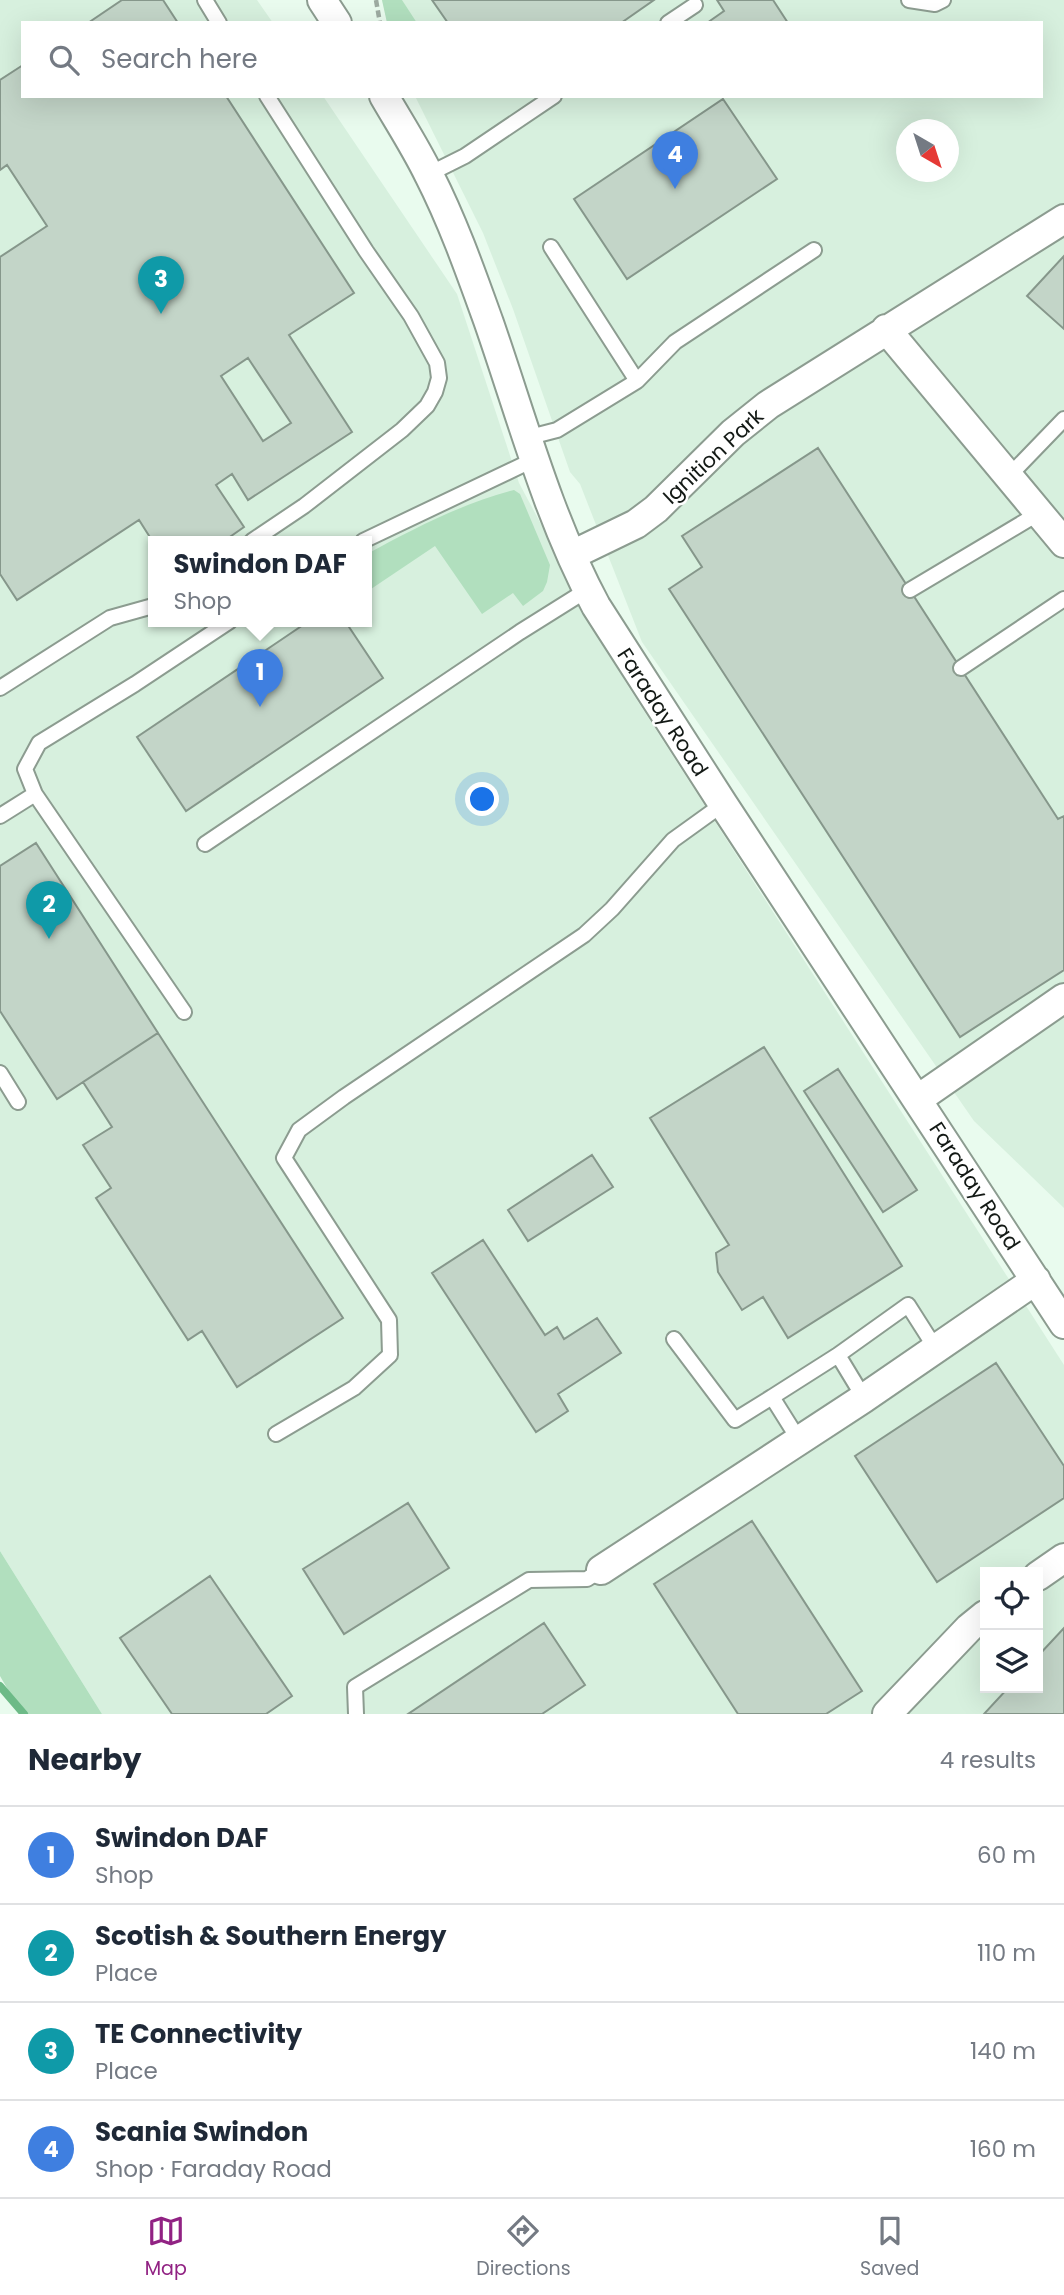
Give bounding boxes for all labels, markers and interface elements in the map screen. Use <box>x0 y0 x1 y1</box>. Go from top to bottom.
search box <box>21 21 1043 98</box>
icon: search <box>45 41 83 79</box>
text: Search here <box>101 41 258 77</box>
north arrow <box>896 119 959 182</box>
pin: 4 <box>652 131 698 189</box>
pin: 3 <box>138 256 184 314</box>
street label: Ignition Park <box>656 402 770 510</box>
popup <box>148 536 372 627</box>
text: Swindon DAF <box>173 546 347 582</box>
text: Shop <box>173 585 232 617</box>
street label: Faraday Road <box>611 642 715 782</box>
pin: 1 <box>237 649 283 707</box>
your location <box>465 782 499 816</box>
pin: 2 <box>26 881 72 939</box>
street label: Faraday Road <box>923 1116 1027 1256</box>
map controls <box>980 1567 1043 1693</box>
button: locate <box>980 1567 1043 1630</box>
button: layers <box>980 1630 1043 1693</box>
text: Nearby <box>28 1738 142 1781</box>
text: 4 results <box>940 1744 1036 1776</box>
text: Swindon DAF <box>95 1820 268 1856</box>
text: 1 <box>47 1839 55 1871</box>
text: 60 m <box>977 1839 1036 1871</box>
text: Shop <box>95 1859 154 1891</box>
text: Scotish & Southern Energy <box>95 1918 446 1954</box>
text: 2 <box>44 1937 58 1969</box>
text: 110 m <box>977 1937 1036 1969</box>
text: Place <box>95 1957 158 1989</box>
text: TE Connectivity <box>95 2016 302 2052</box>
text: 3 <box>44 2035 58 2067</box>
text: 140 m <box>970 2035 1036 2067</box>
text: Place <box>95 2055 158 2087</box>
text: Scania Swindon <box>95 2114 308 2150</box>
text: 4 <box>43 2133 59 2165</box>
text: 160 m <box>970 2133 1036 2165</box>
text: Shop · Faraday Road <box>95 2153 332 2185</box>
tab: Map <box>145 2212 187 2283</box>
tab: Directions <box>476 2212 571 2283</box>
tab: Saved <box>860 2212 919 2283</box>

